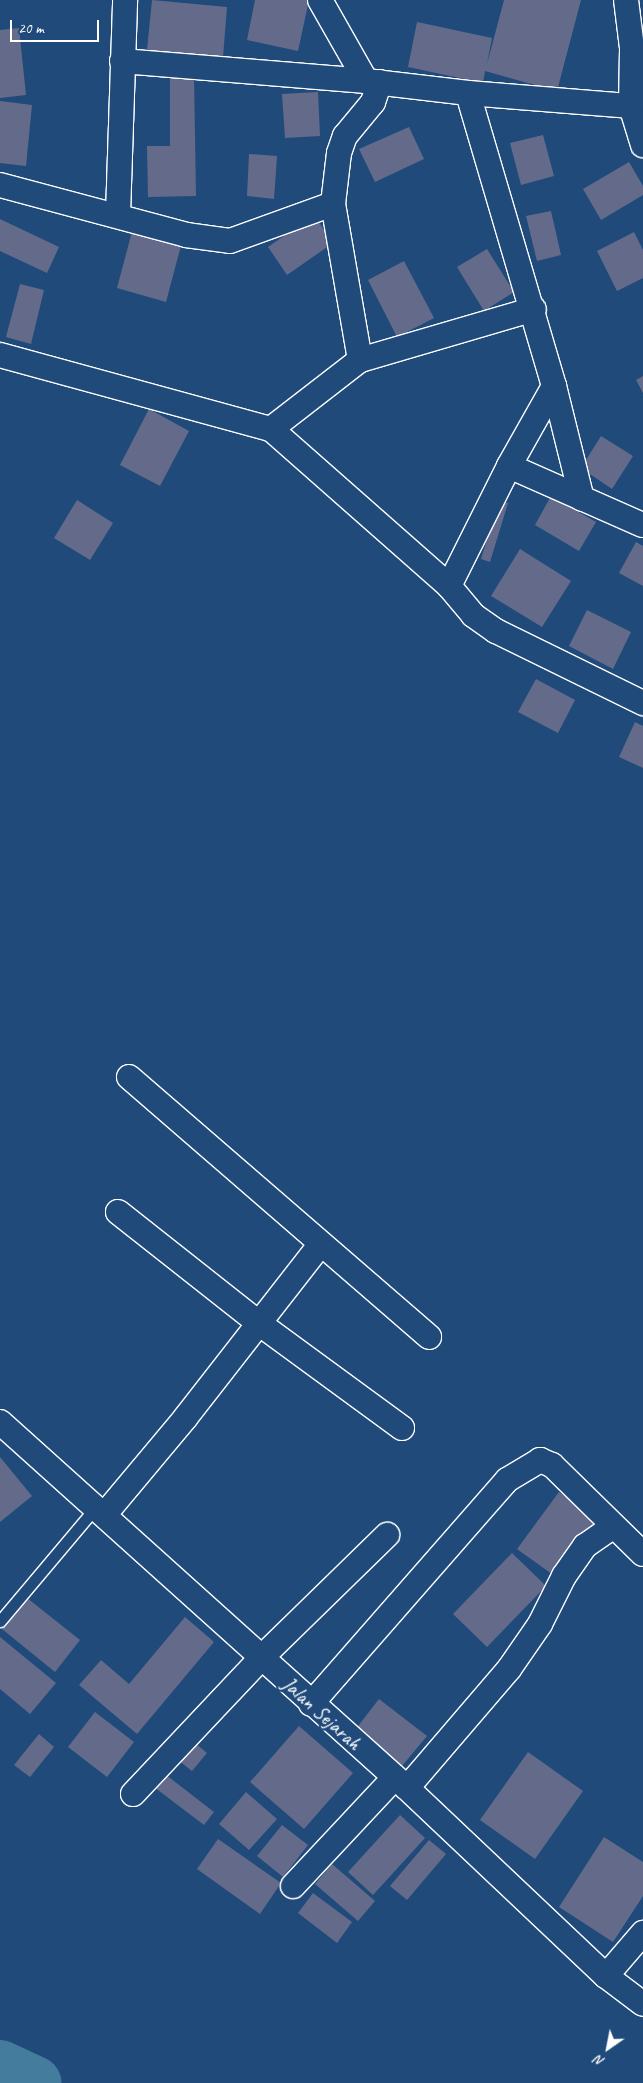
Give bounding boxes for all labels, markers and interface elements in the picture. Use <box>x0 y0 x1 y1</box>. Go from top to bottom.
scale bar <box>12 10 101 42</box>
text: 20 m <box>18 19 44 38</box>
street label: Jalan Sejarah <box>278 1671 366 1755</box>
north arrow <box>583 2023 633 2073</box>
text: N <box>591 2052 608 2070</box>

